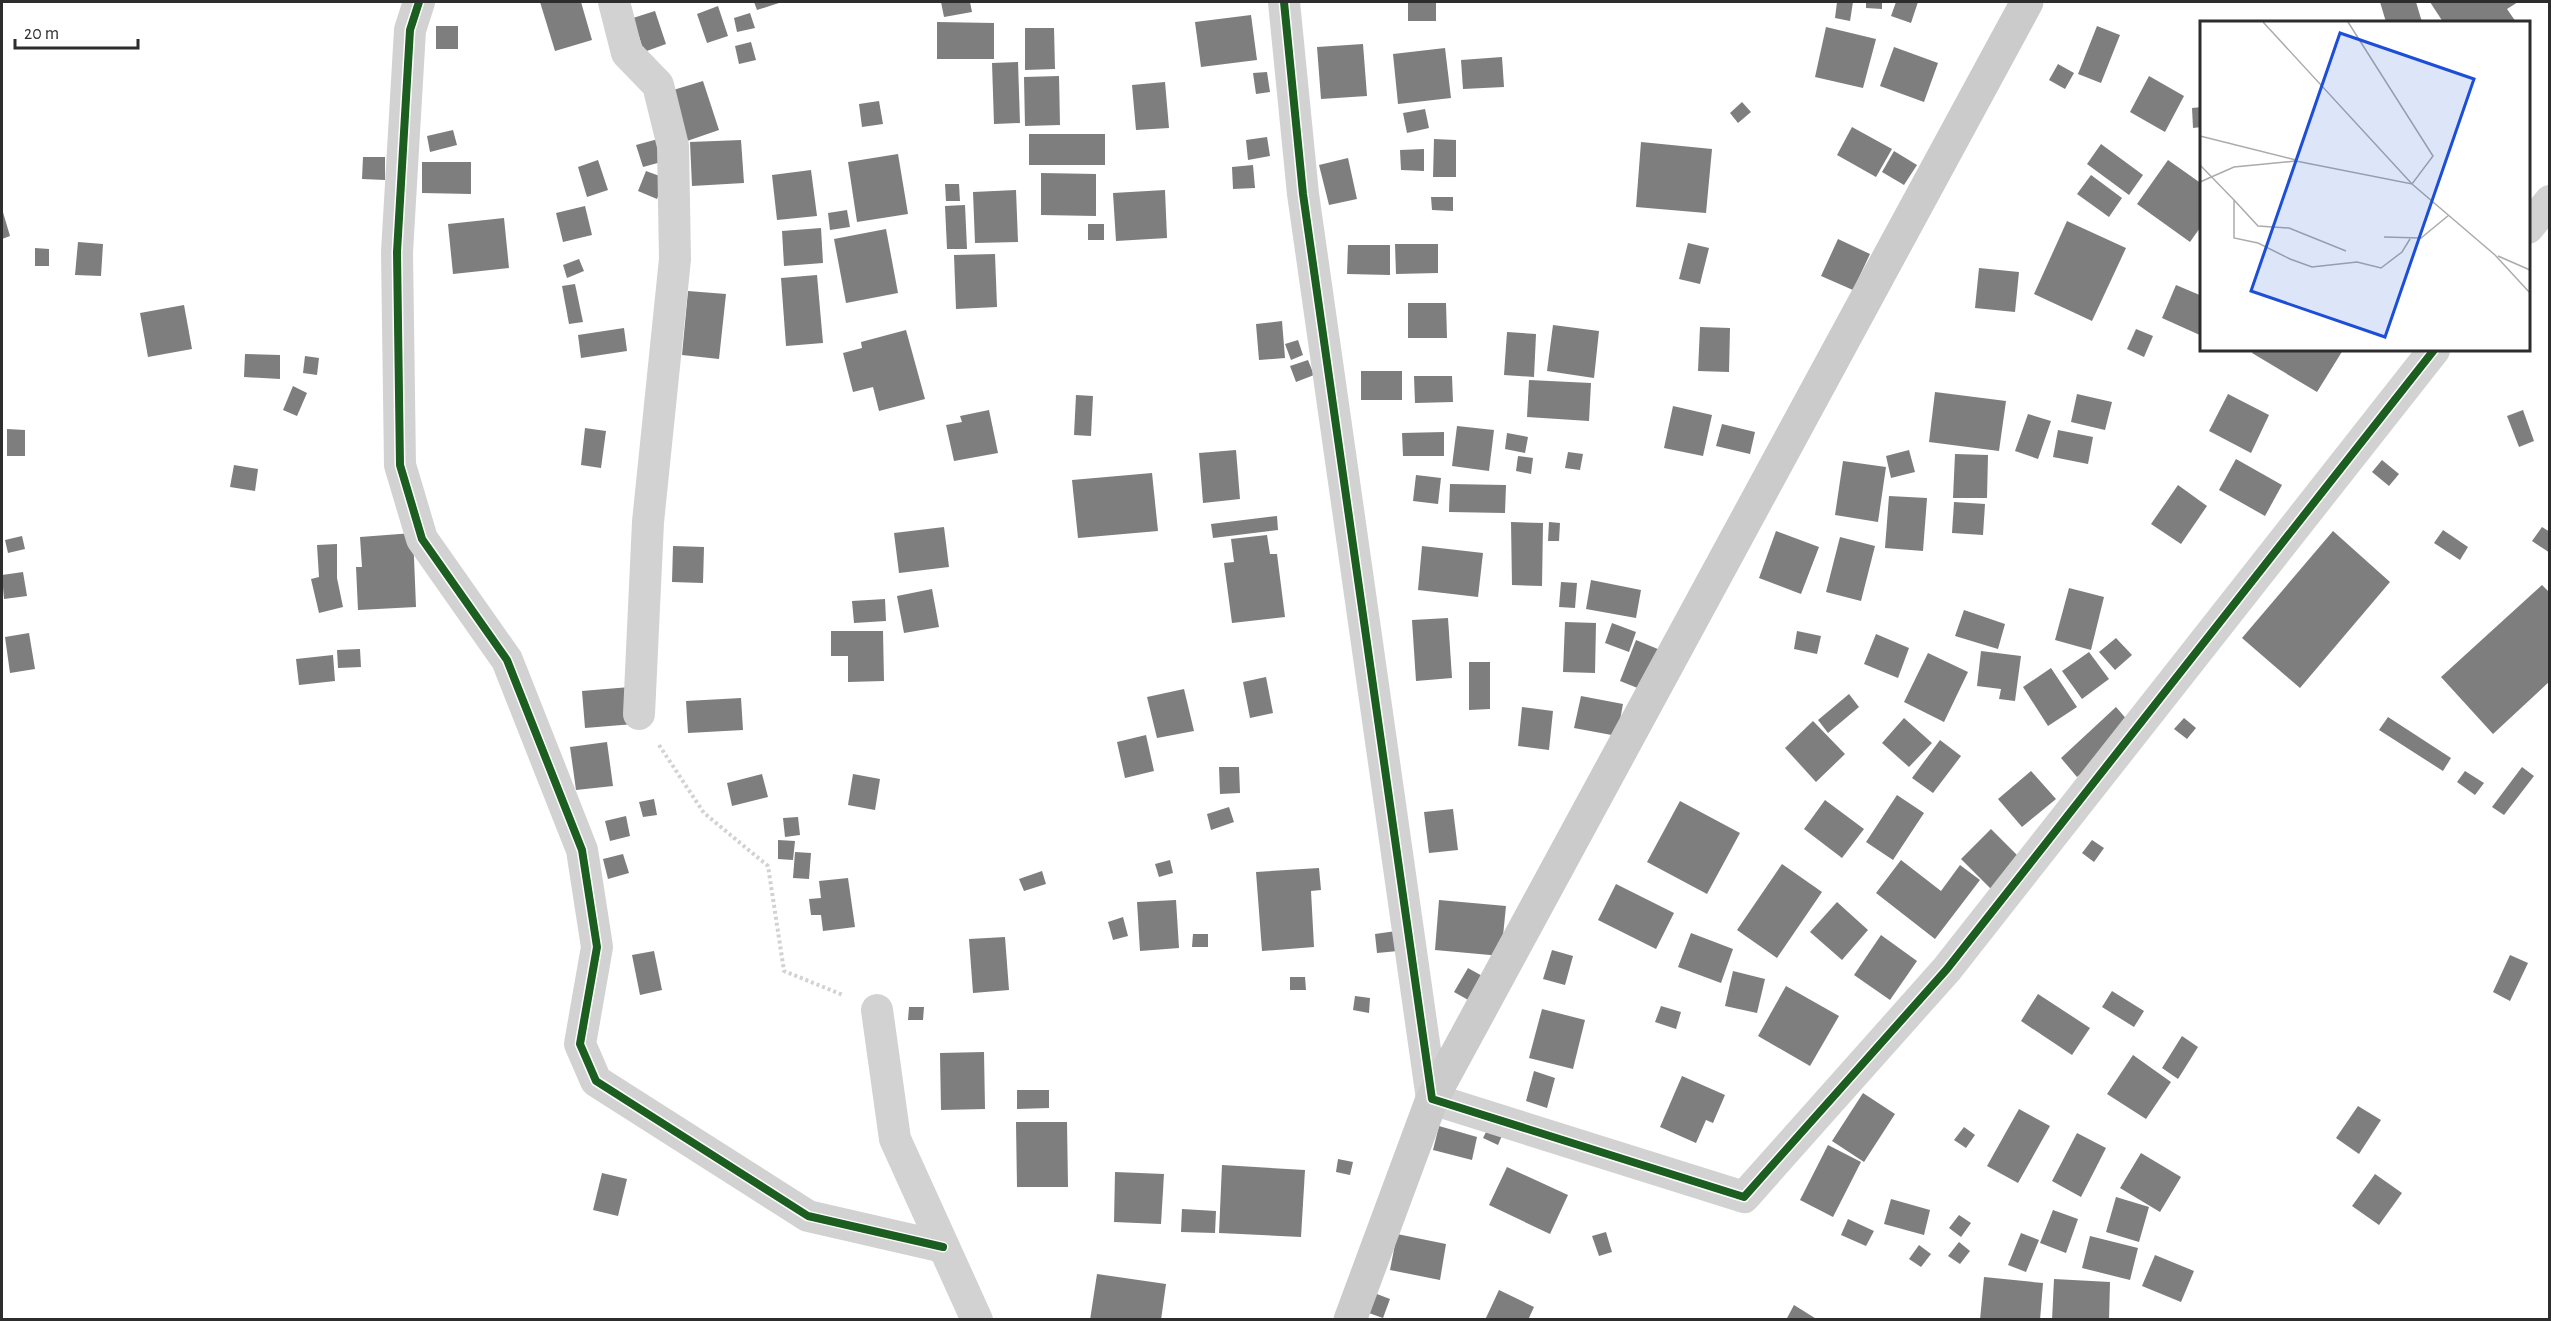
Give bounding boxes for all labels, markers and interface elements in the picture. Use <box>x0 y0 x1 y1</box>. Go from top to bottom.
scale bar <box>15 12 138 50</box>
inset map <box>2200 21 2530 351</box>
text: 20 m <box>24 25 59 43</box>

